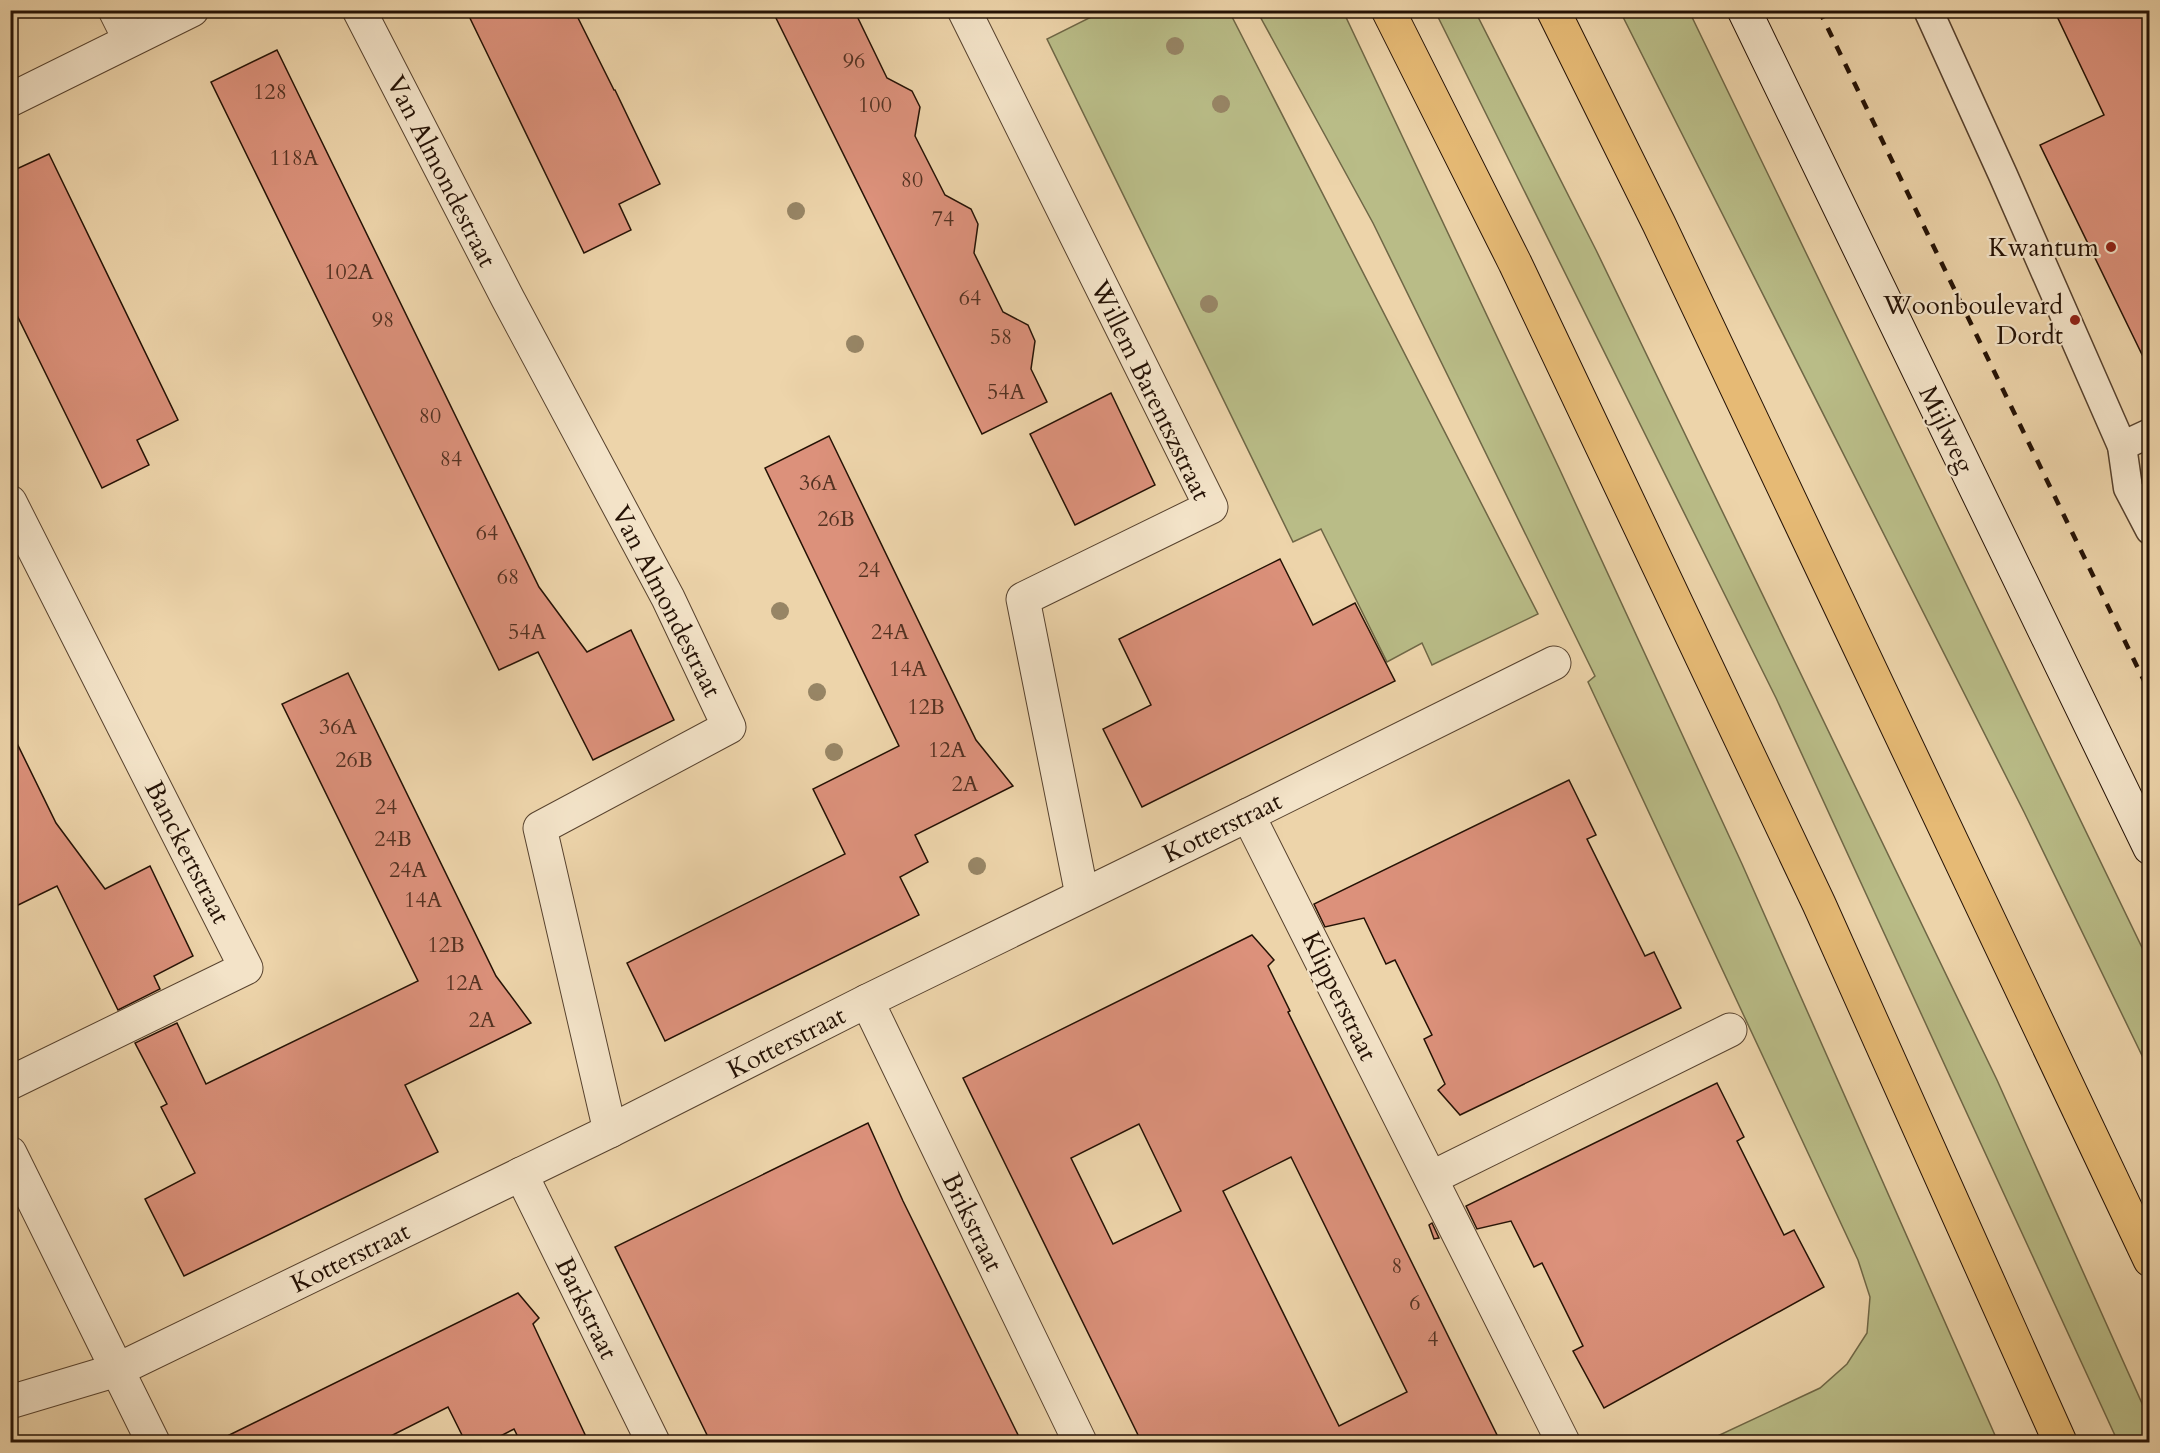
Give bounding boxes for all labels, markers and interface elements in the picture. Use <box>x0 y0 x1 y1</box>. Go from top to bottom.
house number: 96 <box>843 46 865 76</box>
street label: Van Almondestraat <box>378 69 505 273</box>
house number: 128 <box>253 77 287 107</box>
house number: 100 <box>858 90 892 120</box>
house number: 118A <box>269 143 319 173</box>
house number: 80 <box>901 165 923 195</box>
house number: 74 <box>932 204 954 234</box>
place label: Kwantum <box>1988 230 2099 265</box>
marker: Kwantum <box>2104 240 2118 254</box>
house number: 102A <box>324 257 374 287</box>
street label: Willem Barentszstraat <box>1082 274 1219 506</box>
house number: 64 <box>959 283 981 313</box>
place label: Woonboulevard Dordt <box>1882 288 2063 353</box>
house number: 98 <box>372 305 394 335</box>
marker: Woonboulevard Dordt <box>2068 313 2082 327</box>
house number: 58 <box>990 322 1012 352</box>
house number: 54A <box>987 377 1025 407</box>
street label: Mijlweg <box>1910 380 1983 479</box>
house number: 80 <box>419 401 441 431</box>
house number: 84 <box>440 444 462 474</box>
house number: 36A <box>799 468 837 498</box>
street label: Van Almondestraat <box>603 499 730 703</box>
house number: 26B <box>817 504 855 534</box>
house number: 64 <box>476 518 498 548</box>
house number: 24 <box>858 555 880 585</box>
house number: 68 <box>497 562 519 592</box>
house number: 54A <box>508 617 546 647</box>
house number: 24A <box>871 617 909 647</box>
house number: 14A <box>889 654 927 684</box>
house number: 12B <box>907 692 945 722</box>
house number: 36A <box>319 712 357 742</box>
house number: 12A <box>928 735 966 765</box>
house number: 26B <box>335 745 373 775</box>
house number: 2A <box>952 769 979 799</box>
street label: Banckertstraat <box>137 775 239 930</box>
street label: Kotterstraat <box>1157 784 1288 871</box>
house number: 24 <box>375 792 397 822</box>
house number: 24B <box>374 824 412 854</box>
house number: 24A <box>389 855 427 885</box>
house number: 14A <box>404 885 442 915</box>
street label: Klipperstraat <box>1293 926 1386 1067</box>
house number: 12B <box>427 930 465 960</box>
house number: 12A <box>445 968 483 998</box>
street label: Kotterstraat <box>721 998 851 1087</box>
house number: 2A <box>469 1005 496 1035</box>
street label: Brikstraat <box>934 1167 1011 1277</box>
street label: Kotterstraat <box>285 1214 416 1301</box>
street label: Barkstraat <box>547 1251 626 1365</box>
house number: 8 <box>1391 1251 1403 1281</box>
house number: 6 <box>1409 1288 1421 1318</box>
house number: 4 <box>1427 1324 1439 1354</box>

